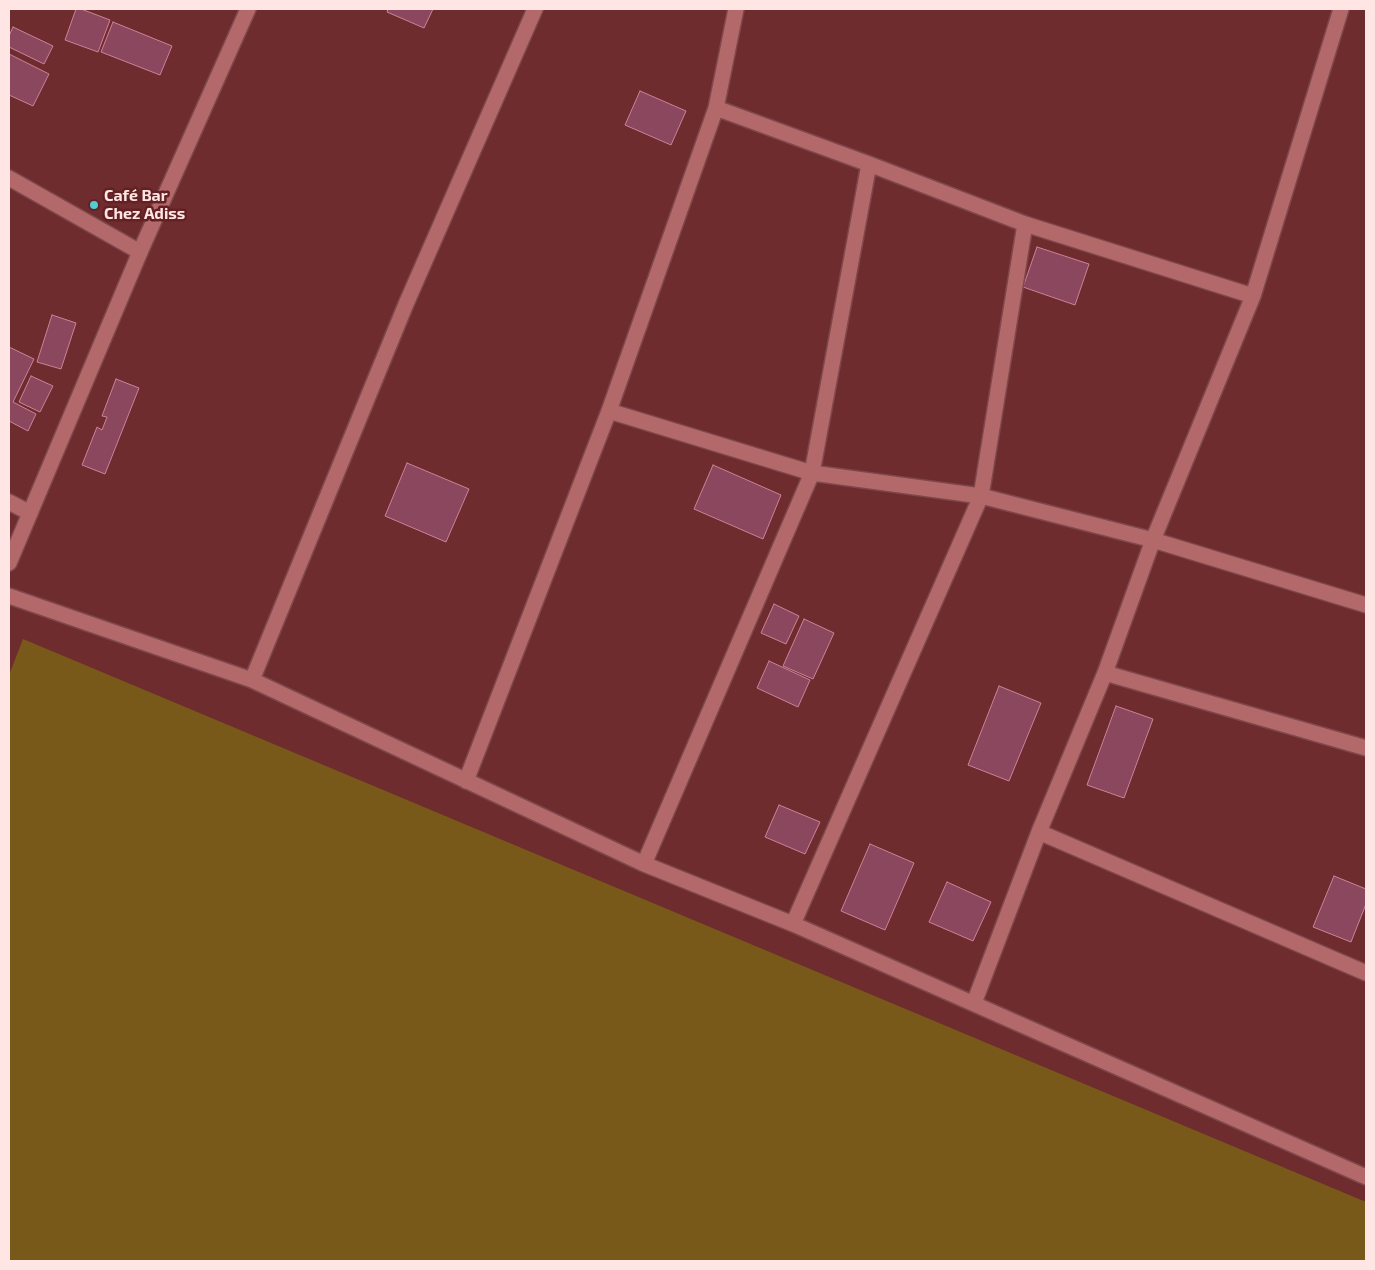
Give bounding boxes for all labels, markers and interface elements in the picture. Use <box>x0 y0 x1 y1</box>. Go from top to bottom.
place label: Café Bar Chez Adiss <box>104 186 185 224</box>
marker: Café Bar Chez Adiss <box>88 199 100 211</box>

